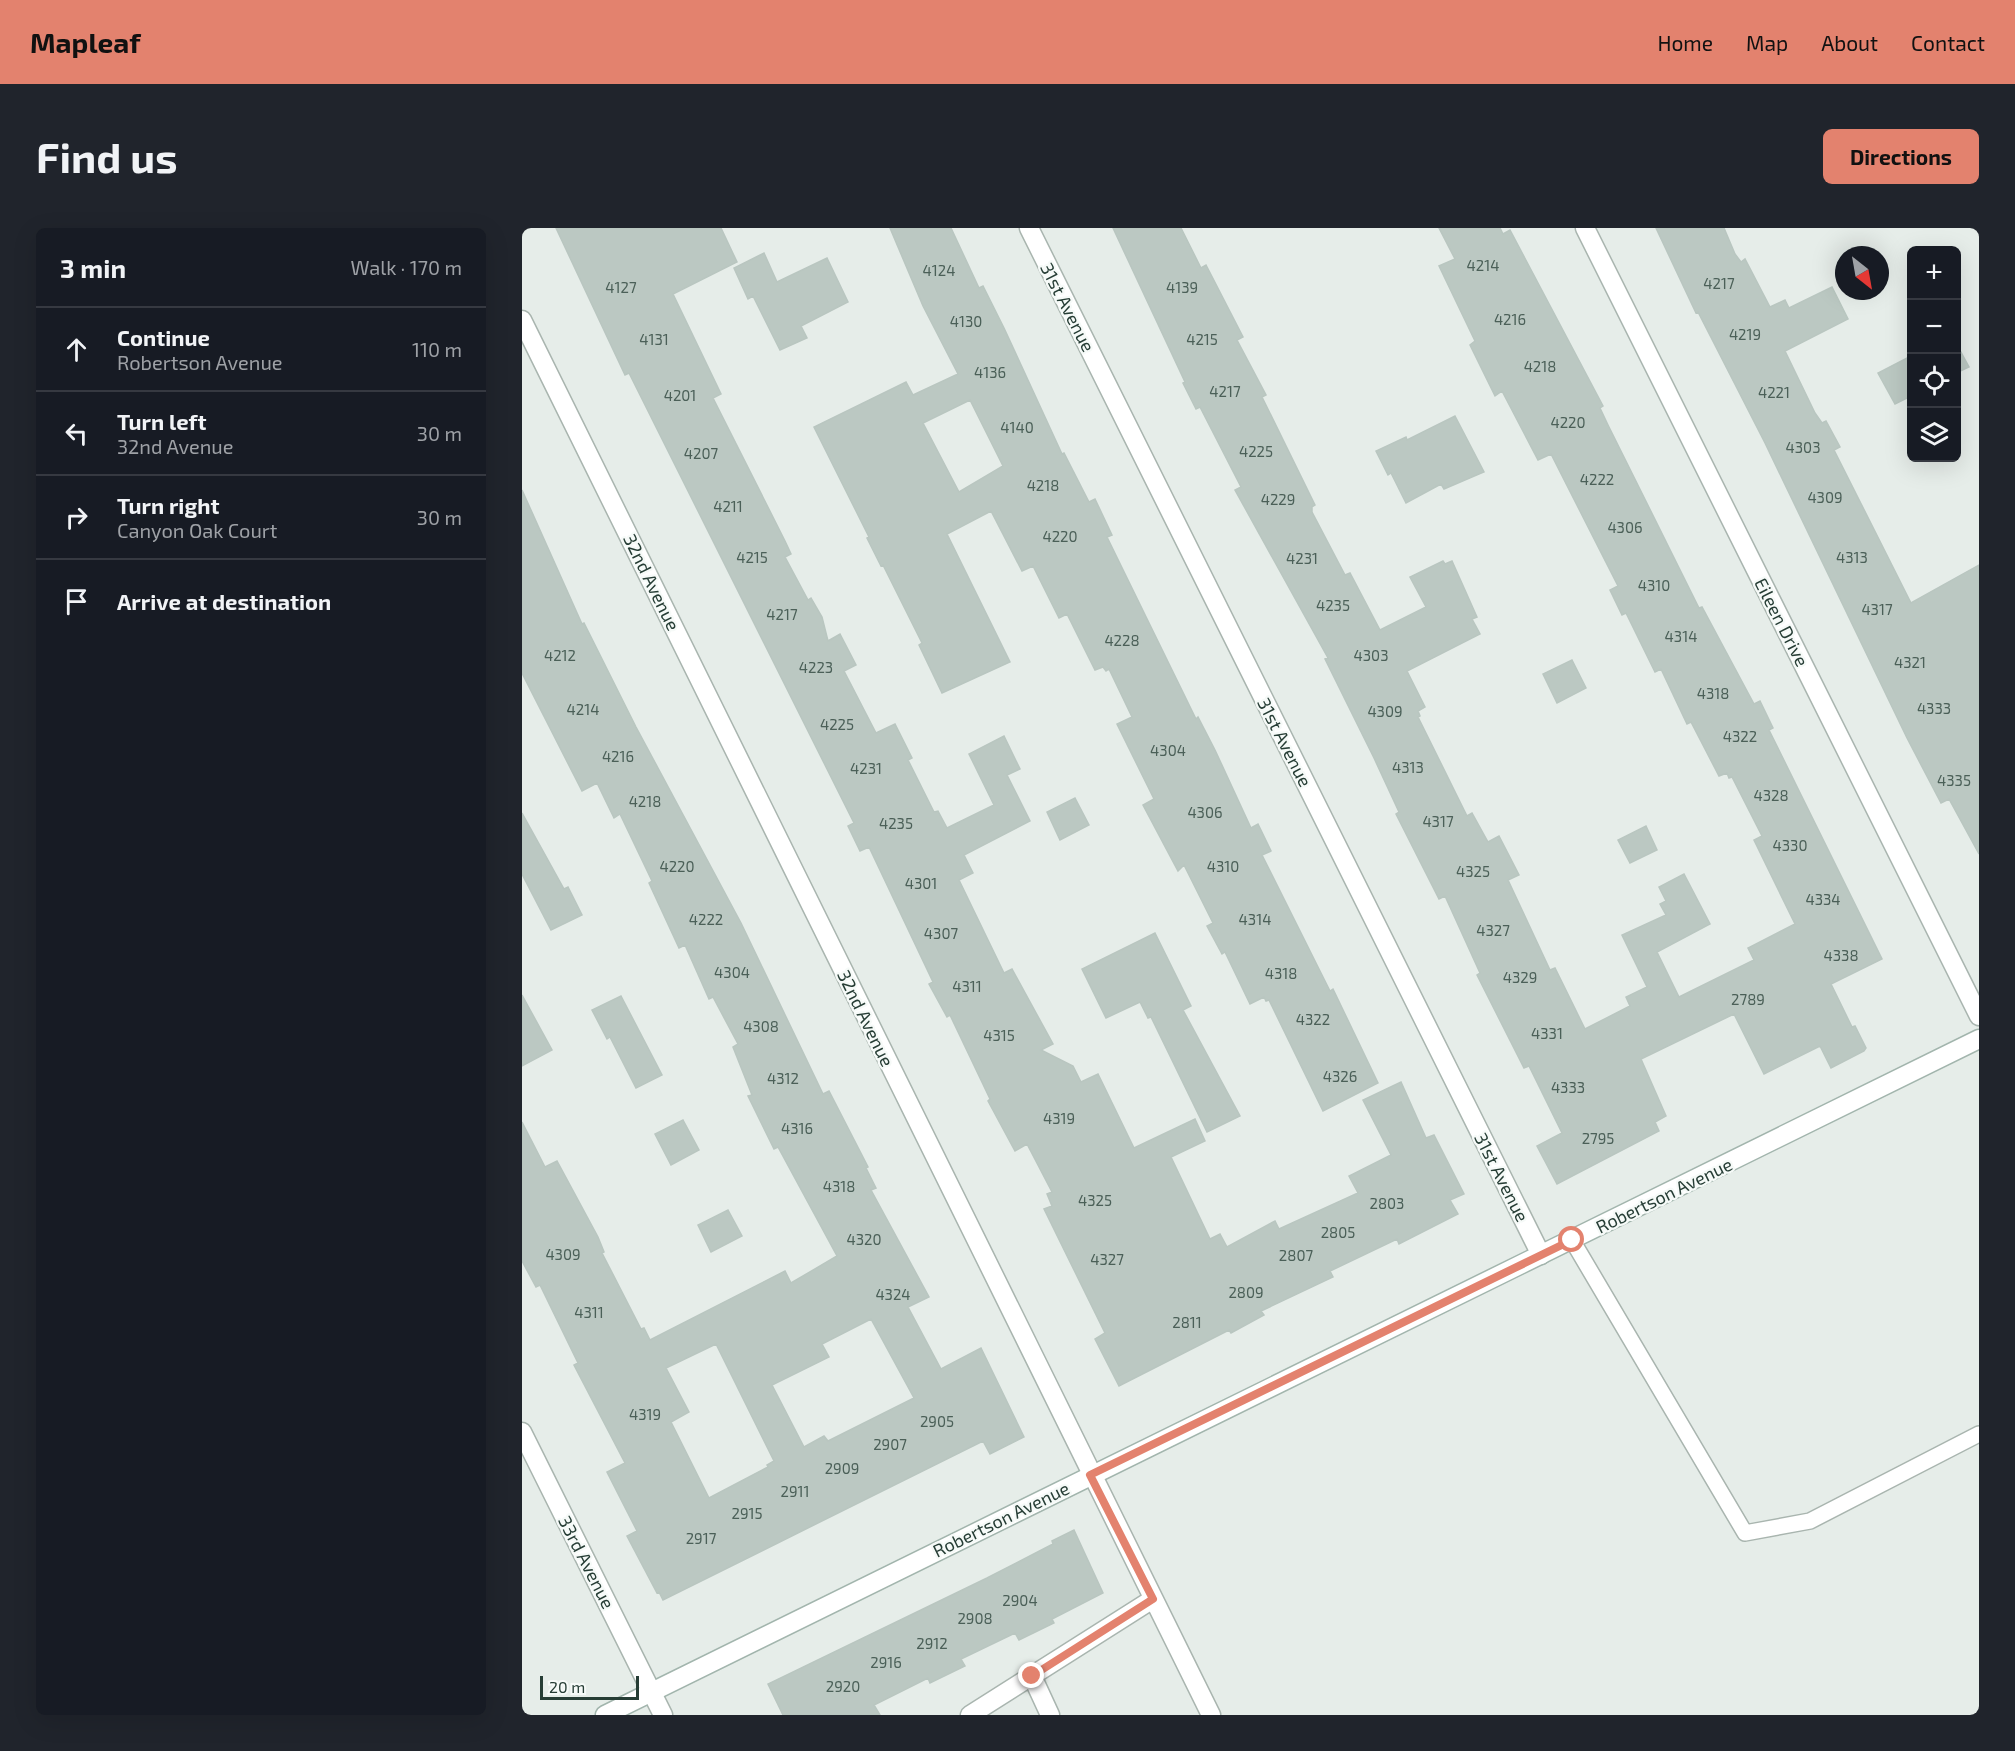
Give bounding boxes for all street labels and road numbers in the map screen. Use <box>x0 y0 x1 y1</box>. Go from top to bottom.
street label: 31st Avenue <box>1036 259 1100 355</box>
street label: 32nd Avenue <box>619 530 685 634</box>
street label: Eileen Drive <box>1750 574 1814 670</box>
street label: 31st Avenue <box>1253 694 1317 790</box>
street label: 32nd Avenue <box>833 966 899 1070</box>
street label: 31st Avenue <box>1470 1129 1534 1225</box>
street label: Robertson Avenue <box>1592 1152 1736 1238</box>
street label: Robertson Avenue <box>929 1476 1073 1562</box>
street label: 33rd Avenue <box>554 1512 620 1612</box>

